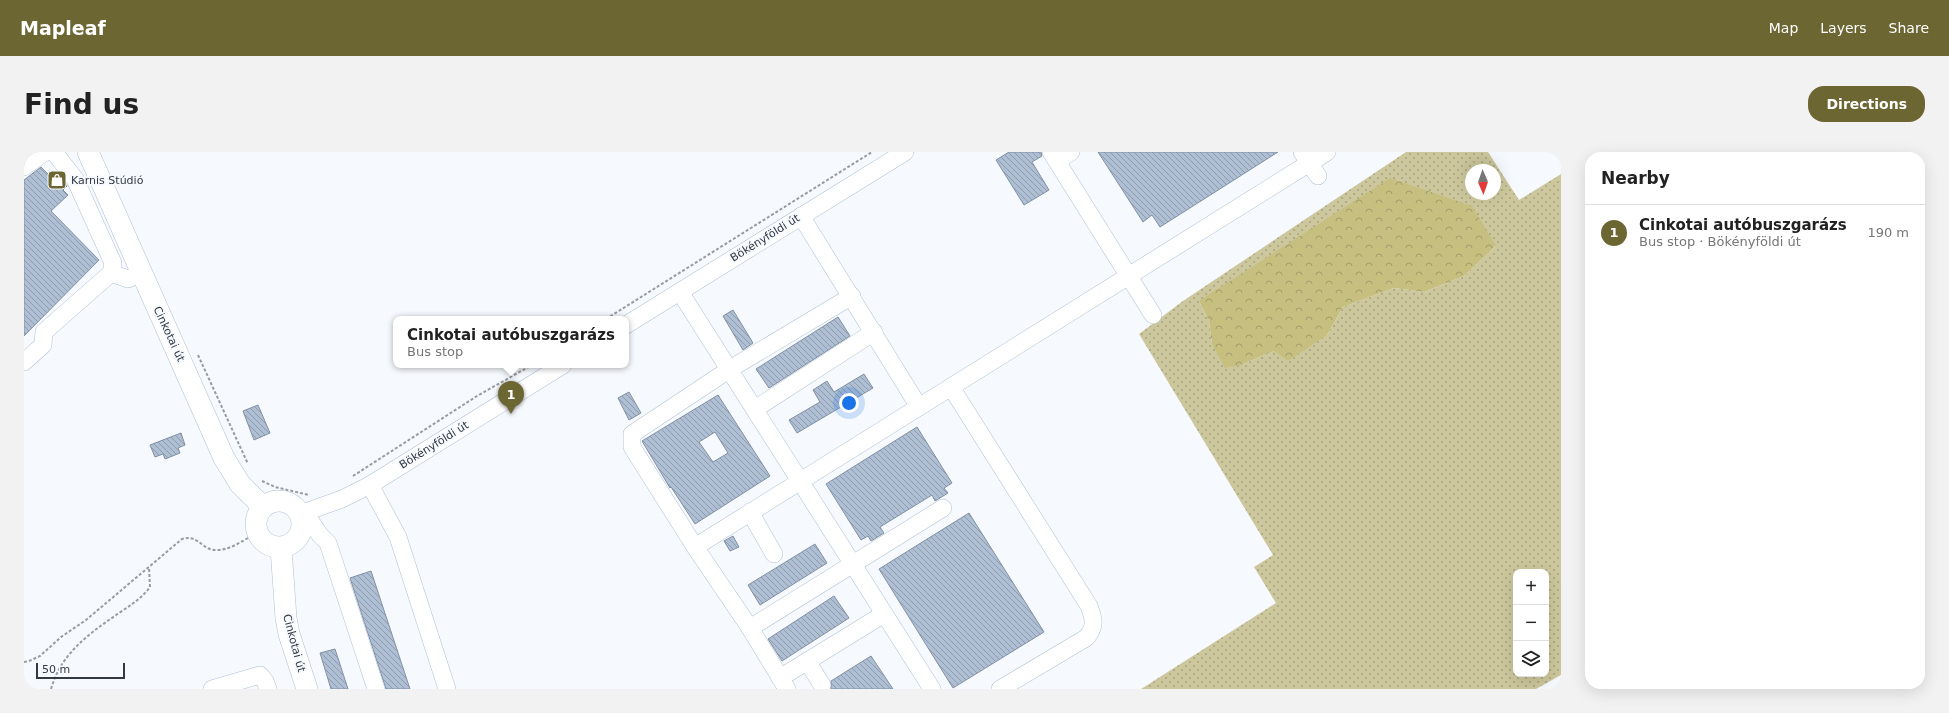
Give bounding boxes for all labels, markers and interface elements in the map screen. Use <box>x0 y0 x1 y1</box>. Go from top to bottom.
text: Mapleaf <box>20 17 106 39</box>
text: Map <box>1769 20 1798 36</box>
text: Layers <box>1820 20 1867 36</box>
text: Share <box>1889 20 1929 36</box>
button: Directions <box>1808 86 1925 122</box>
text: Find us <box>24 88 139 121</box>
north arrow <box>1465 164 1501 200</box>
text: Nearby <box>1601 168 1670 188</box>
shop icon: Karnis Stúdió <box>46 169 68 191</box>
place label: Karnis Stúdió <box>71 174 144 187</box>
street label: Bökényföldi út <box>728 211 803 264</box>
text: Cinkotai autóbuszgarázs <box>1639 216 1847 234</box>
text: 1 <box>1609 225 1619 240</box>
text: 190 m <box>1867 225 1909 240</box>
text: Bus stop · Bökényföldi út <box>1639 234 1801 249</box>
street label: Cinkotai út <box>151 304 188 364</box>
popup <box>393 316 629 368</box>
text: Cinkotai autóbuszgarázs <box>407 326 615 344</box>
text: Bus stop <box>407 344 463 359</box>
pin: 1 <box>498 381 524 414</box>
your location <box>839 393 859 413</box>
street label: Bökényföldi út <box>397 418 472 471</box>
map controls <box>1513 569 1549 677</box>
button: + <box>1513 569 1549 605</box>
button: − <box>1513 605 1549 641</box>
street label: Cinkotai út <box>280 613 308 674</box>
button: layers <box>1513 641 1549 677</box>
scale bar <box>36 661 125 680</box>
text: 50 m <box>42 663 70 676</box>

